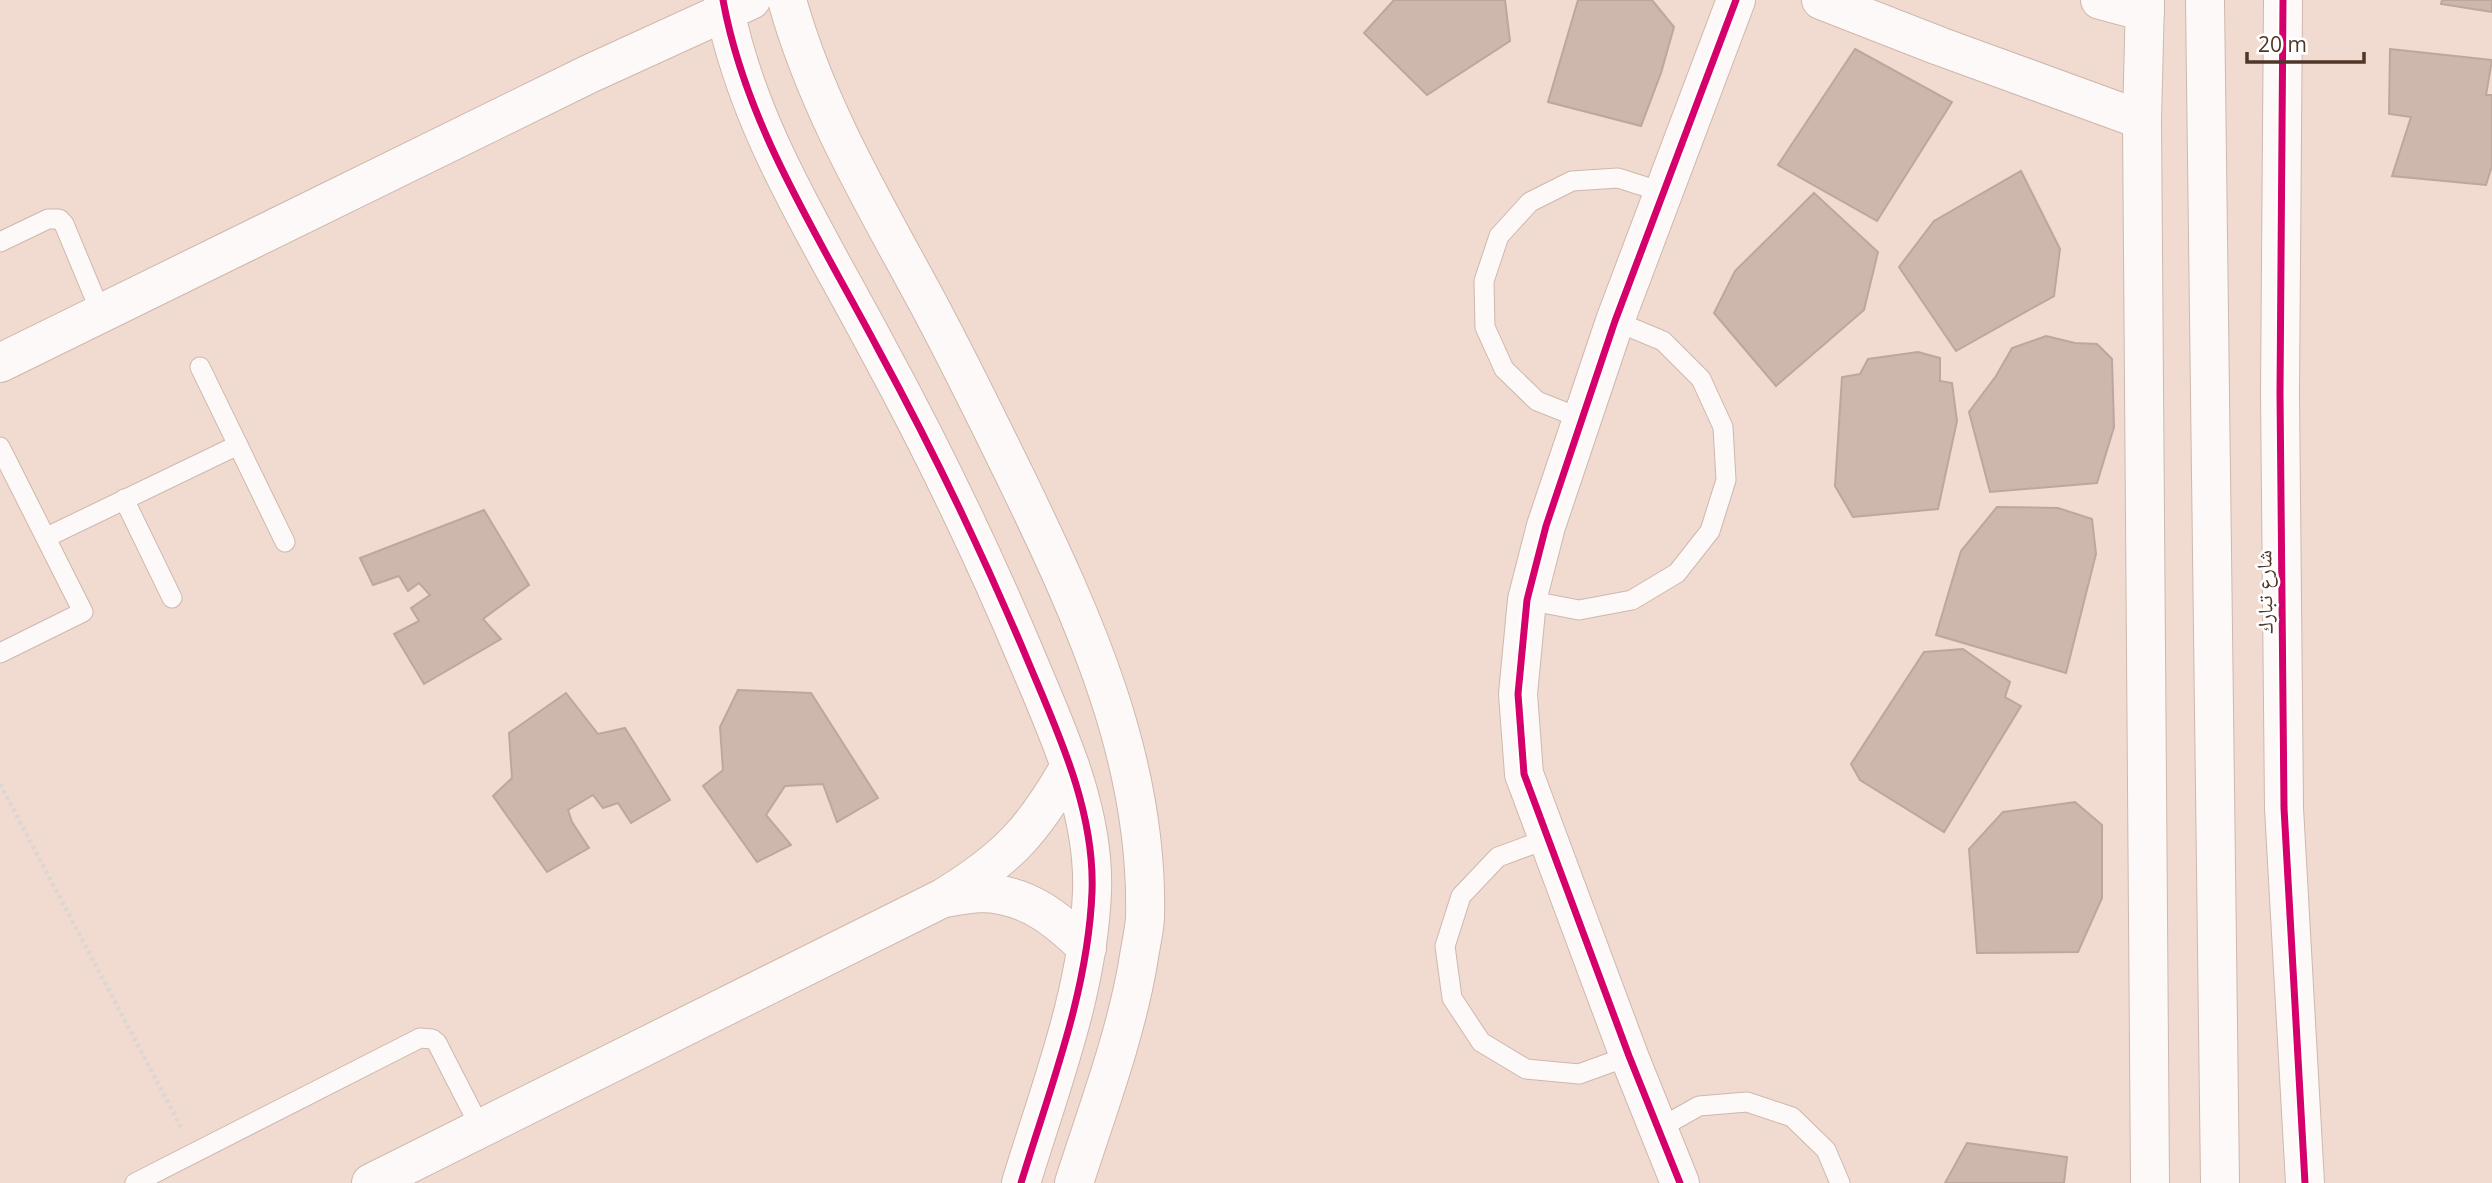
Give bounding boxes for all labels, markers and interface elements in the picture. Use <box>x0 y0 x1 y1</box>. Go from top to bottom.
scale bar <box>2247 21 2364 65</box>
text: 20 m <box>2258 30 2307 58</box>
street label: شارع تبارك <box>2249 550 2279 634</box>

